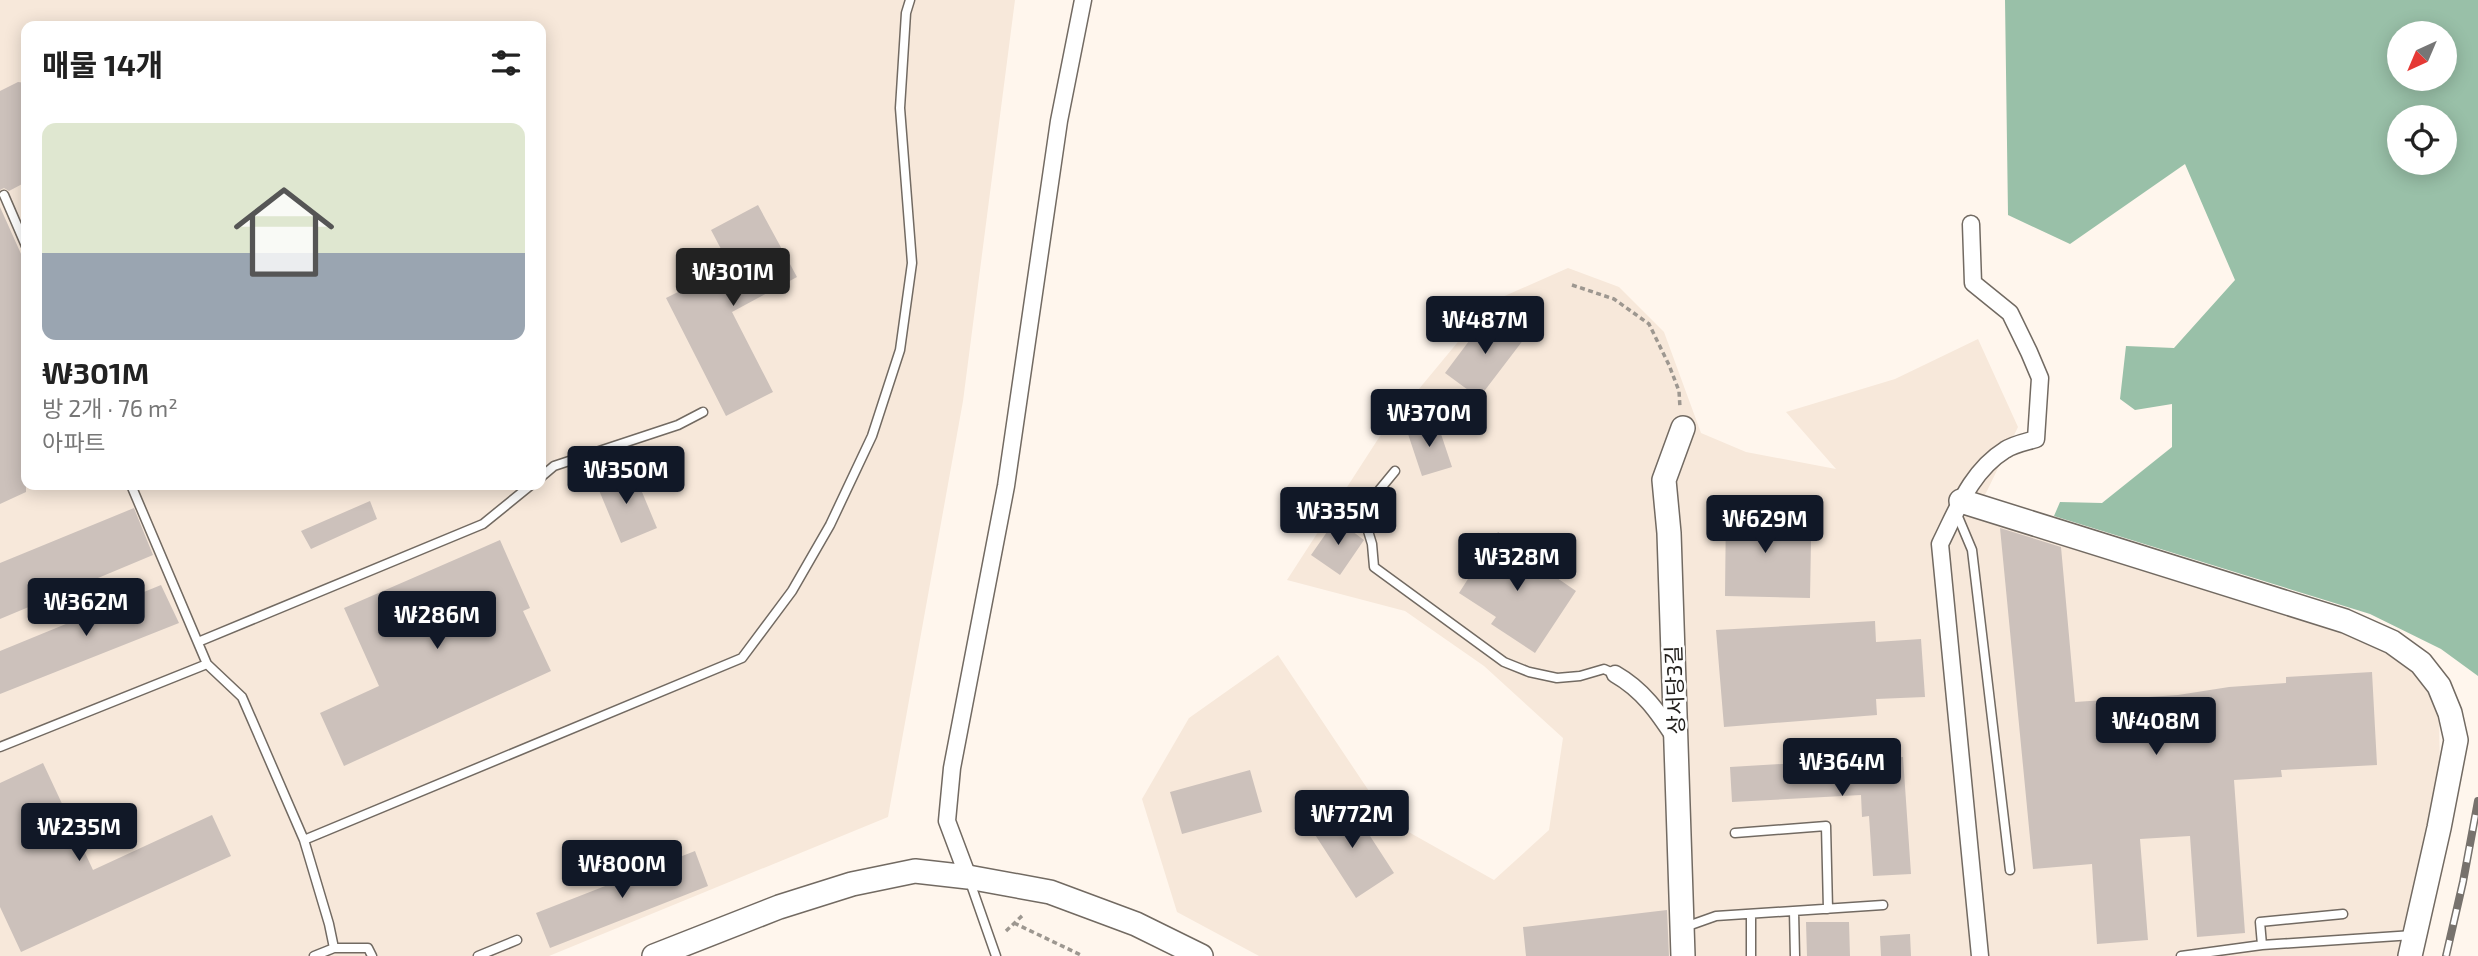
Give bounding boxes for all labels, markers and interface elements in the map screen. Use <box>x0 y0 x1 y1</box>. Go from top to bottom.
north arrow <box>2387 21 2457 91</box>
map controls <box>2387 21 2457 175</box>
icon: filters <box>487 44 525 82</box>
text: 매물 14개 <box>42 46 163 82</box>
button: locate <box>2387 105 2457 175</box>
icon: home <box>221 169 347 295</box>
pin: ₩301M <box>684 248 782 308</box>
text: ₩301M <box>692 257 774 285</box>
pin: ₩487M <box>1436 296 1534 356</box>
text: ₩487M <box>1442 305 1528 333</box>
text: ₩301M <box>42 354 149 390</box>
pin: ₩370M <box>1380 390 1478 449</box>
text: 방 2개 · 76 m² <box>42 394 178 422</box>
text: ₩370M <box>1387 398 1471 426</box>
text: 아파트 <box>42 428 105 456</box>
pin: ₩350M <box>577 447 675 506</box>
text: ₩350M <box>583 455 669 483</box>
pin: ₩335M <box>1289 488 1387 547</box>
text: ₩335M <box>1296 496 1380 524</box>
pin: ₩629M <box>1716 496 1814 555</box>
text: ₩629M <box>1722 504 1808 532</box>
pin: ₩328M <box>1468 534 1566 593</box>
text: ₩328M <box>1474 542 1560 570</box>
pin: ₩362M <box>37 578 135 638</box>
text: ₩362M <box>44 587 128 615</box>
pin: ₩286M <box>388 592 486 651</box>
text: ₩286M <box>394 600 480 628</box>
street label: 상서당3길 <box>1660 645 1688 735</box>
pin: ₩408M <box>2107 698 2205 757</box>
text: ₩408M <box>2112 706 2200 734</box>
pin: ₩364M <box>1793 738 1891 798</box>
text: ₩364M <box>1799 747 1885 775</box>
pin: ₩772M <box>1303 790 1401 850</box>
text: ₩772M <box>1311 799 1393 827</box>
pin: ₩235M <box>30 804 128 863</box>
text: ₩235M <box>37 812 121 840</box>
pin: ₩800M <box>573 841 671 900</box>
text: ₩800M <box>578 849 666 877</box>

